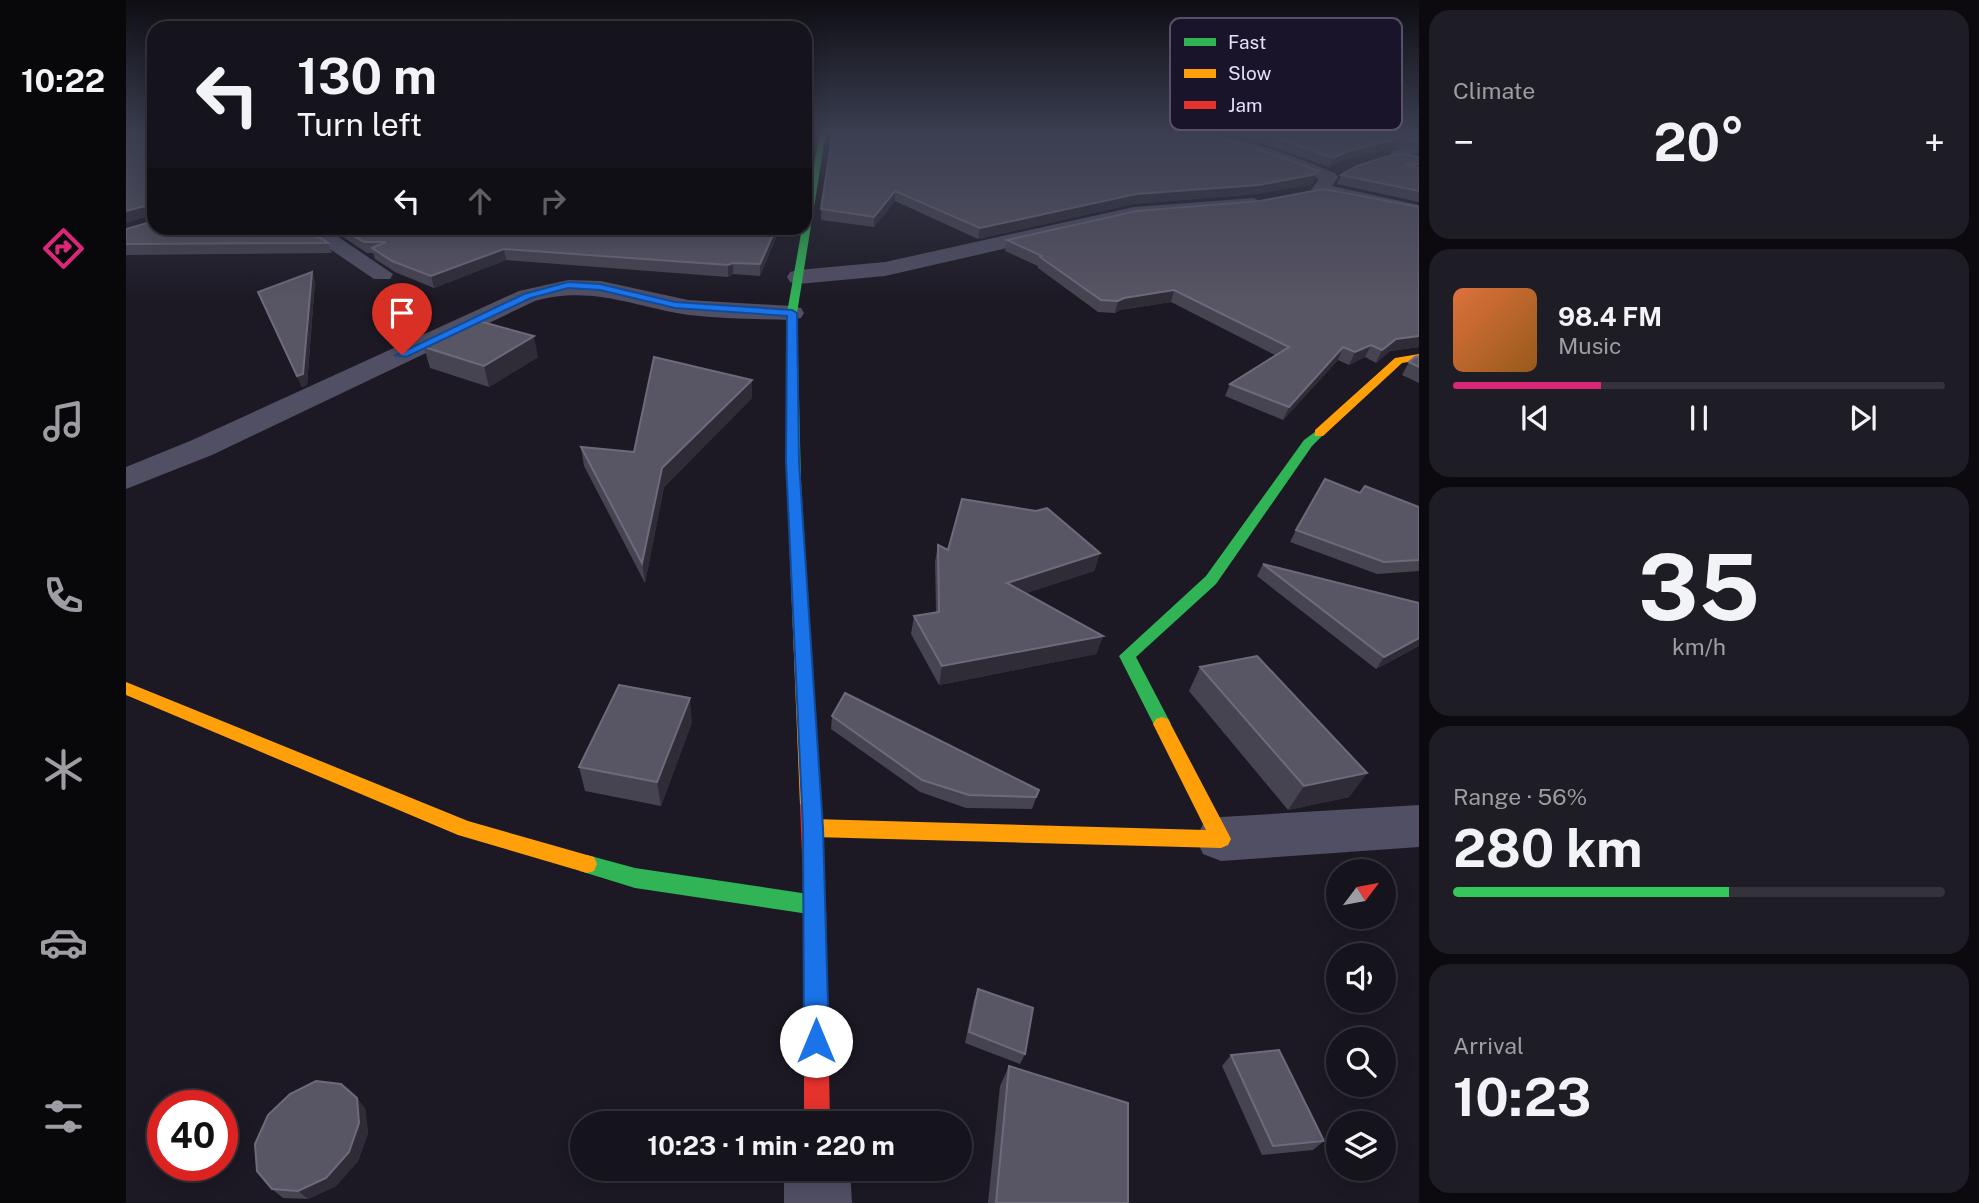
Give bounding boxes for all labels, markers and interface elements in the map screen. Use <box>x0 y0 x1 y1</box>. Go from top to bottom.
legend <box>1170 18 1402 130</box>
text: Fast <box>1228 31 1266 53</box>
text: 130 m <box>297 47 437 105</box>
icon: left <box>182 49 273 140</box>
text: 10:22 <box>21 62 105 99</box>
text: Slow <box>1228 62 1272 84</box>
text: Climate <box>1453 77 1535 104</box>
text: Jam <box>1228 94 1262 116</box>
text: Turn left <box>297 106 422 143</box>
text: 20° <box>1653 112 1745 173</box>
text: − <box>1453 120 1474 165</box>
text: + <box>1924 120 1945 165</box>
icon: left <box>388 182 426 220</box>
icon: ahead <box>461 182 499 220</box>
icon: right <box>534 182 572 220</box>
icon: directions <box>39 224 88 273</box>
pin <box>372 283 432 355</box>
icon: arrive <box>383 294 421 332</box>
text: 98.4 FM <box>1558 301 1662 332</box>
text: Music <box>1558 332 1622 359</box>
icon: music <box>39 397 88 446</box>
icon: previous <box>1516 399 1554 437</box>
icon: pause <box>1680 399 1718 437</box>
icon: next <box>1844 399 1882 437</box>
text: 35 <box>1638 534 1760 640</box>
icon: phone <box>39 571 88 620</box>
text: km/h <box>1672 633 1726 660</box>
icon: climate <box>39 745 88 794</box>
text: Range · 56% <box>1453 783 1587 810</box>
text: 280 km <box>1453 818 1643 879</box>
north arrow <box>1326 859 1396 929</box>
map controls <box>1326 859 1396 1181</box>
icon: car <box>39 918 88 967</box>
button: sound <box>1326 943 1396 1013</box>
position arrow <box>779 1004 853 1078</box>
button: search <box>1326 1027 1396 1097</box>
text: Arrival <box>1453 1032 1524 1059</box>
text: 10:23 <box>1453 1067 1591 1128</box>
speed limit sign: 40 <box>147 1090 238 1181</box>
icon: filters <box>39 1092 88 1141</box>
button: layers <box>1326 1111 1396 1181</box>
text: 10:23 · 1 min · 220 m <box>647 1130 895 1161</box>

